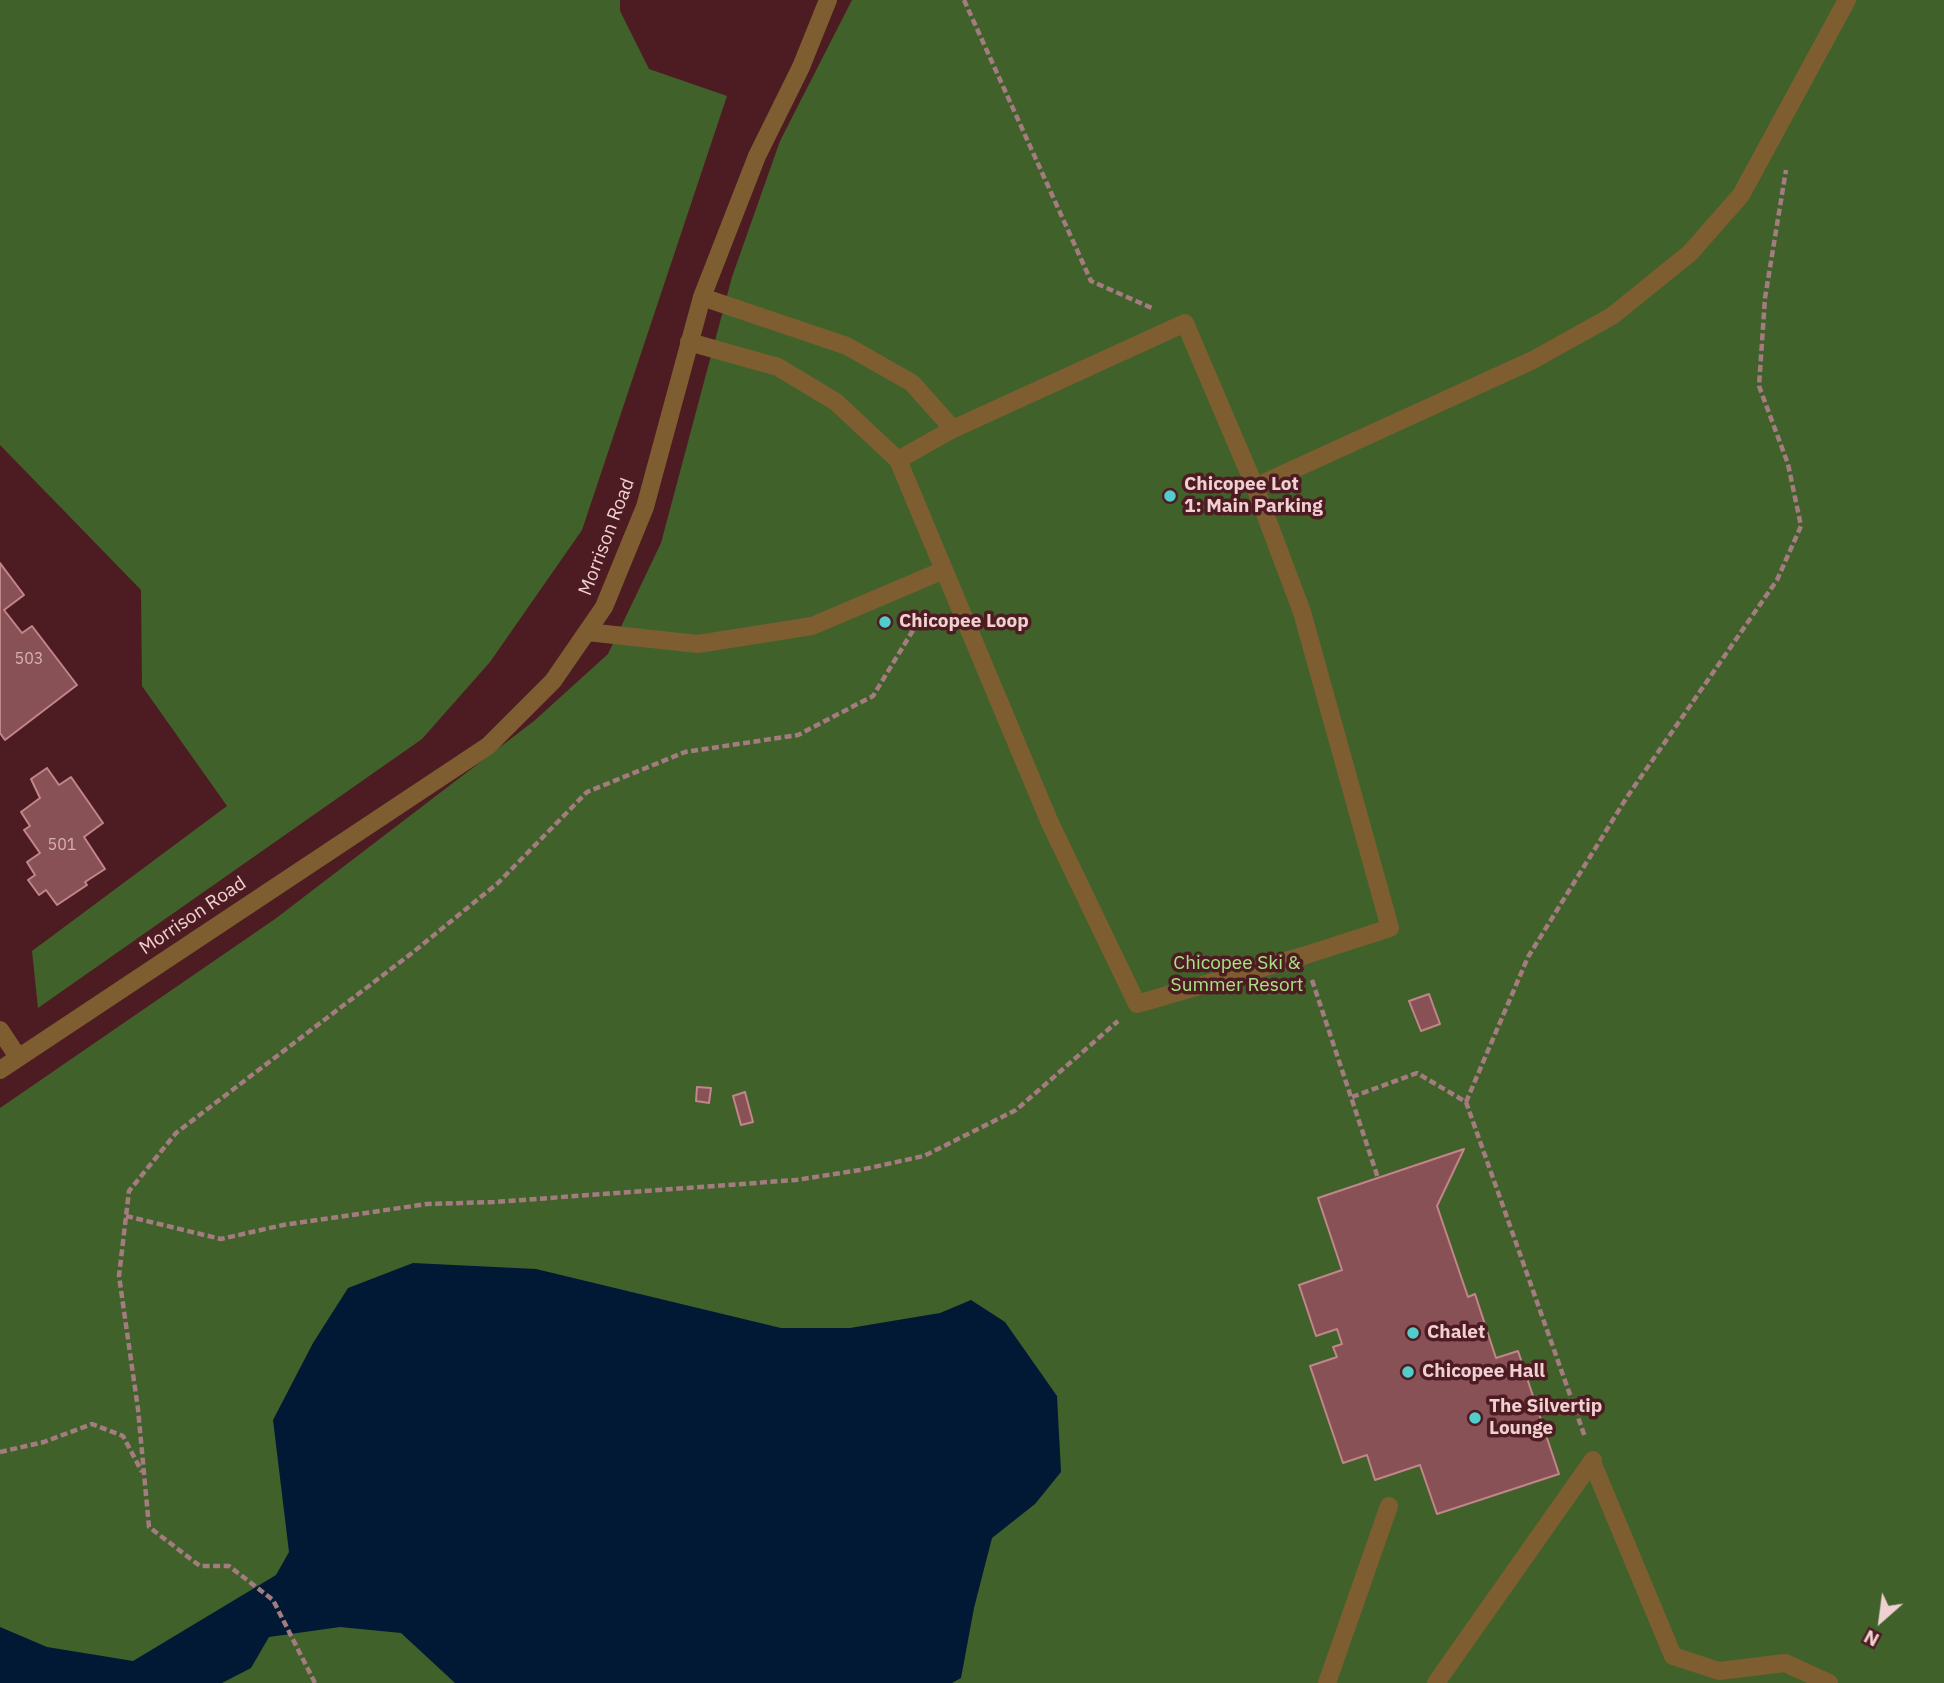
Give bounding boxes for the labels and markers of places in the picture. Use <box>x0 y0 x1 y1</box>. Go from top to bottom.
place label: Chicopee Lot 1: Main Parking <box>1184 474 1323 518</box>
marker: Chicopee Lot 1: Main Parking <box>1162 488 1178 504</box>
place label: Chicopee Loop <box>899 611 1029 633</box>
marker: Chicopee Loop <box>877 614 893 630</box>
place label: Chalet <box>1427 1322 1485 1344</box>
marker: Chalet <box>1405 1325 1421 1341</box>
place label: Chicopee Hall <box>1422 1361 1545 1383</box>
marker: Chicopee Hall <box>1400 1364 1416 1380</box>
place label: The Silvertip Lounge <box>1489 1396 1602 1440</box>
marker: The Silvertip Lounge <box>1467 1410 1483 1426</box>

